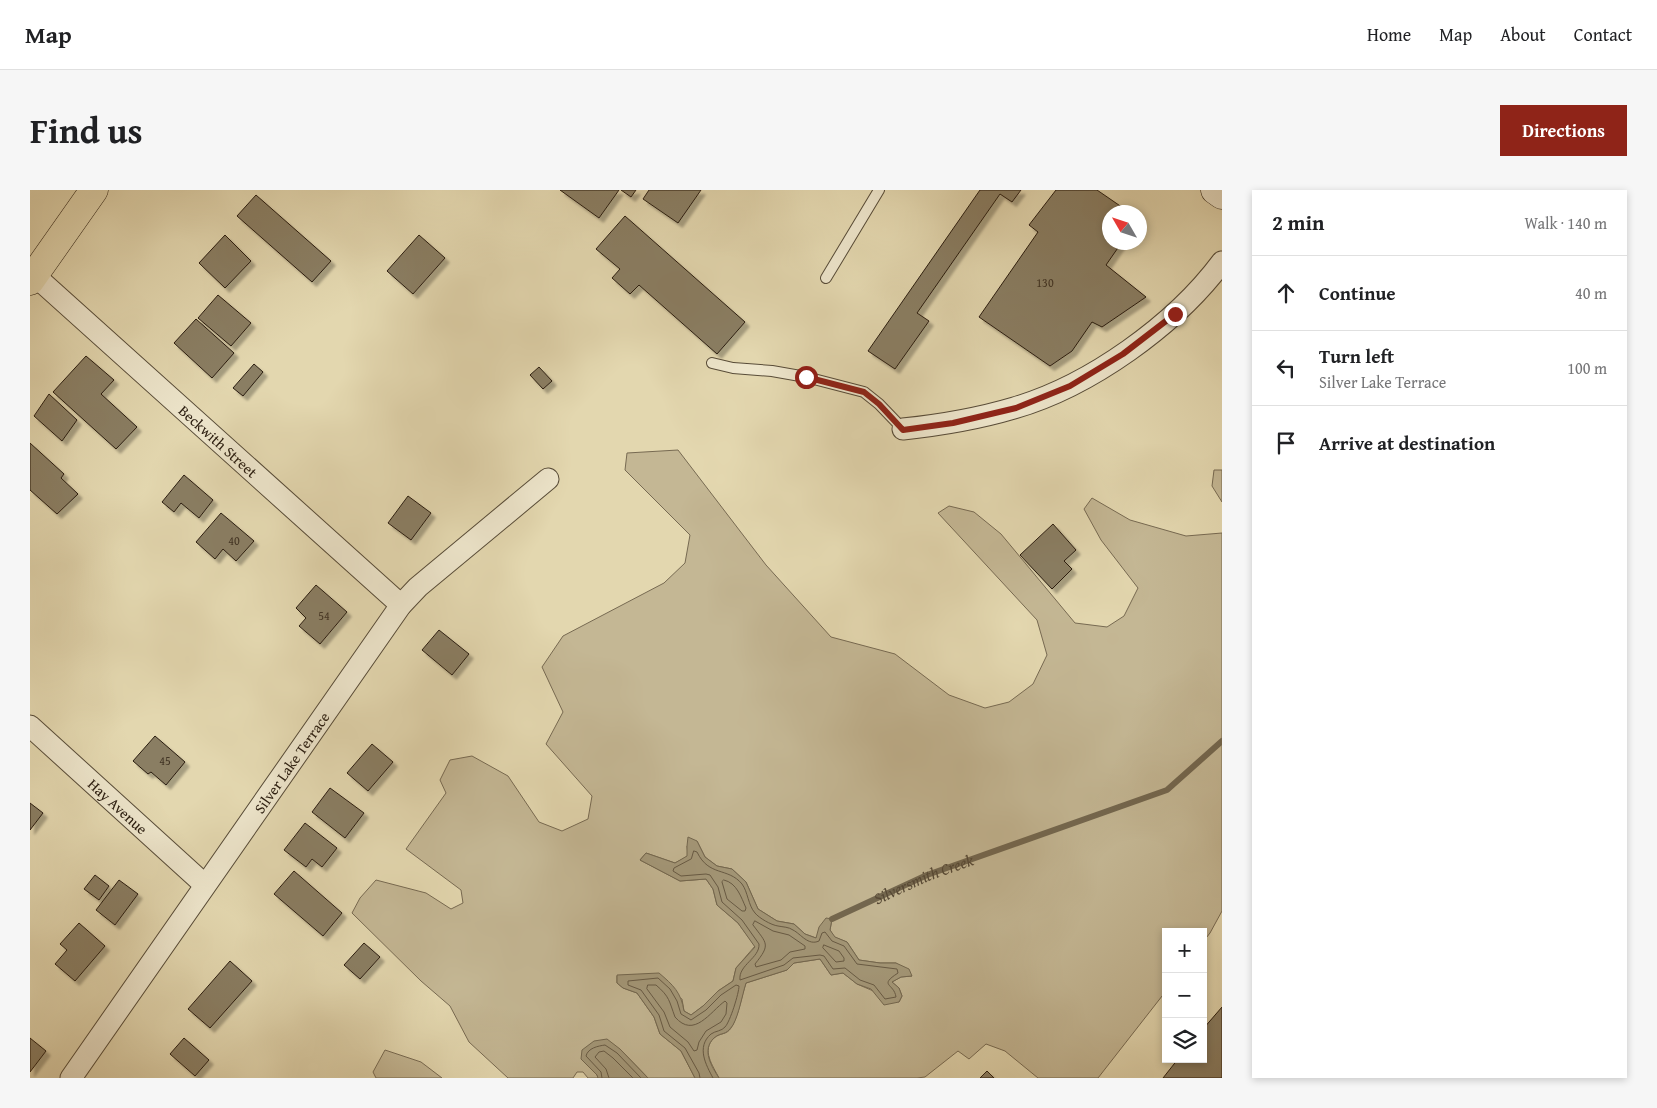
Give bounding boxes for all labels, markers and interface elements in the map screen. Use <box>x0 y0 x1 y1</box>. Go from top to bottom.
text: Map <box>25 17 72 52</box>
text: Home <box>1367 21 1411 48</box>
text: Map <box>1439 21 1472 48</box>
text: About <box>1500 21 1546 48</box>
text: Contact <box>1574 21 1632 48</box>
text: Find us <box>30 105 143 156</box>
button: Directions <box>1500 105 1627 156</box>
north arrow <box>1102 205 1147 250</box>
text: 2 min <box>1272 207 1324 238</box>
text: Walk · 140 m <box>1524 211 1607 235</box>
house number: 130 <box>1036 274 1054 291</box>
icon: ahead <box>1272 279 1300 307</box>
text: Continue <box>1319 279 1396 307</box>
text: 40 m <box>1575 281 1607 305</box>
route end <box>1164 303 1187 326</box>
text: Turn left <box>1319 342 1394 370</box>
icon: left <box>1272 354 1300 382</box>
text: 100 m <box>1567 356 1607 380</box>
route start <box>795 366 818 389</box>
text: Silver Lake Terrace <box>1319 370 1446 394</box>
street label: Beckwith Street <box>174 400 263 482</box>
icon: arrive <box>1272 429 1300 457</box>
text: Arrive at destination <box>1319 429 1495 457</box>
house number: 40 <box>228 532 240 549</box>
house number: 54 <box>318 607 330 624</box>
street label: Silver Lake Terrace <box>249 707 334 817</box>
house number: 45 <box>159 752 171 769</box>
street label: Hay Avenue <box>84 773 153 839</box>
water label: Silversmith Creek <box>869 847 977 910</box>
map controls <box>1162 928 1207 1063</box>
button: + <box>1162 928 1207 973</box>
button: − <box>1162 973 1207 1018</box>
button: layers <box>1162 1018 1207 1063</box>

